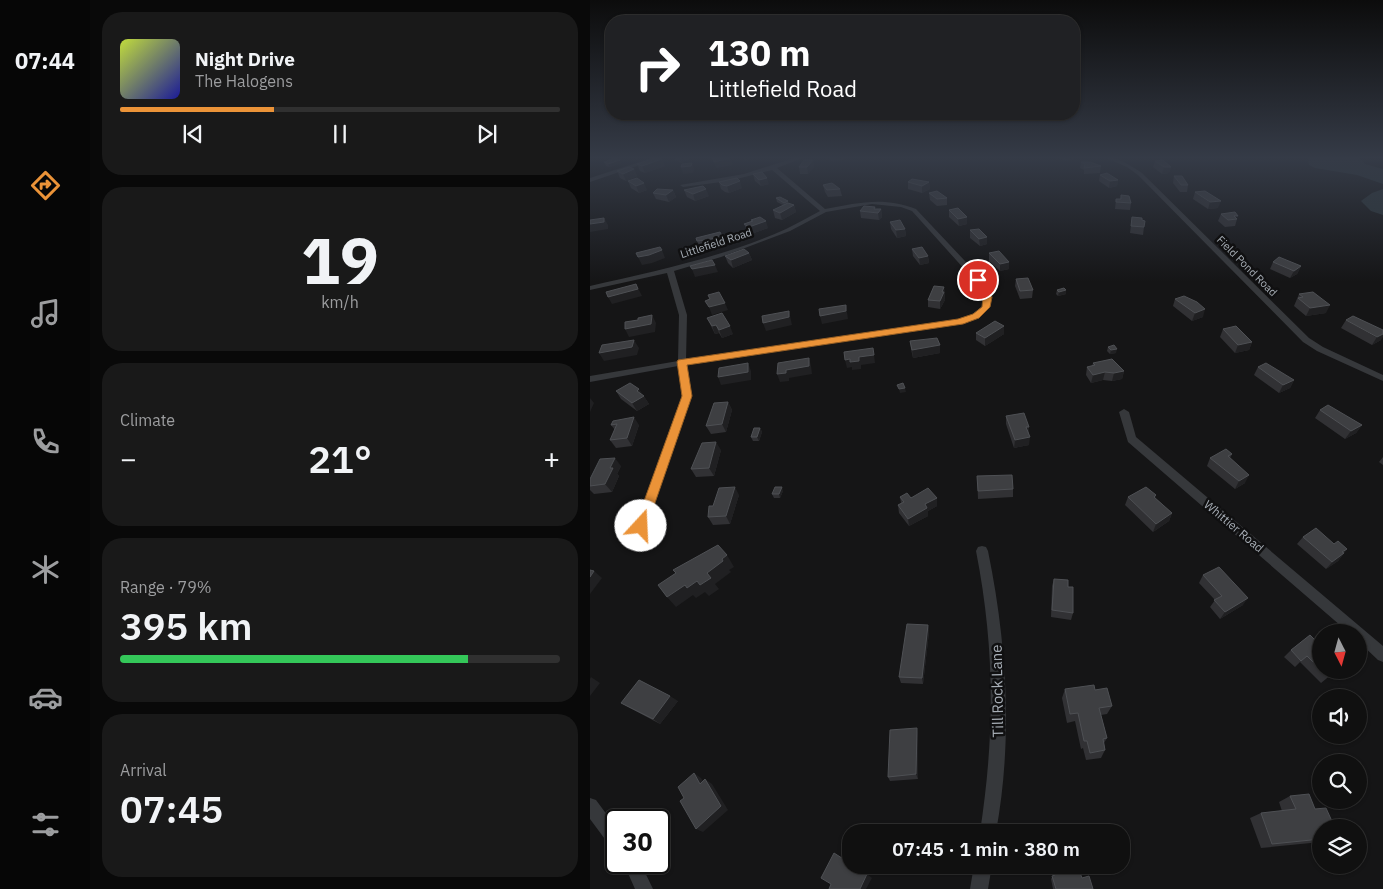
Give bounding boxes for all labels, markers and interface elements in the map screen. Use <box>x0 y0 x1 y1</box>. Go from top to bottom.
text: 130 m <box>708 30 811 76</box>
icon: right <box>625 35 690 100</box>
text: 07:44 <box>15 46 75 75</box>
text: Night Drive <box>195 47 295 71</box>
text: The Halogens <box>195 71 293 91</box>
text: Littlefield Road <box>708 74 857 103</box>
icon: previous <box>179 120 207 148</box>
icon: pause <box>326 120 354 148</box>
icon: next <box>473 120 501 148</box>
icon: directions <box>28 168 63 203</box>
text: 19 <box>301 217 379 302</box>
street label: Littlefield Road <box>678 225 754 261</box>
street label: Field Pond Road <box>1214 233 1280 299</box>
pin <box>957 259 999 301</box>
icon: arrive <box>964 266 992 294</box>
text: km/h <box>321 292 359 312</box>
icon: music <box>28 296 63 331</box>
text: Climate <box>120 410 175 430</box>
icon: phone <box>28 424 63 459</box>
text: 21° <box>308 434 372 483</box>
text: − <box>120 440 137 477</box>
text: + <box>543 440 560 477</box>
street label: Whittier Road <box>1201 497 1267 555</box>
position arrow <box>614 499 666 551</box>
icon: climate <box>28 552 63 587</box>
text: Range · 79% <box>120 577 212 597</box>
text: 395 km <box>120 601 252 650</box>
north arrow <box>1312 624 1368 679</box>
map controls <box>1312 624 1367 874</box>
street label: Till Rock Lane <box>987 644 1007 738</box>
icon: car <box>28 680 63 715</box>
button: sound <box>1312 689 1367 744</box>
button: search <box>1312 754 1367 809</box>
text: Arrival <box>120 760 167 780</box>
text: 07:45 <box>120 784 223 833</box>
icon: filters <box>28 807 63 842</box>
speed limit sign: 30 <box>605 809 670 874</box>
button: layers <box>1312 819 1367 874</box>
text: 07:45 · 1 min · 380 m <box>892 837 1080 861</box>

